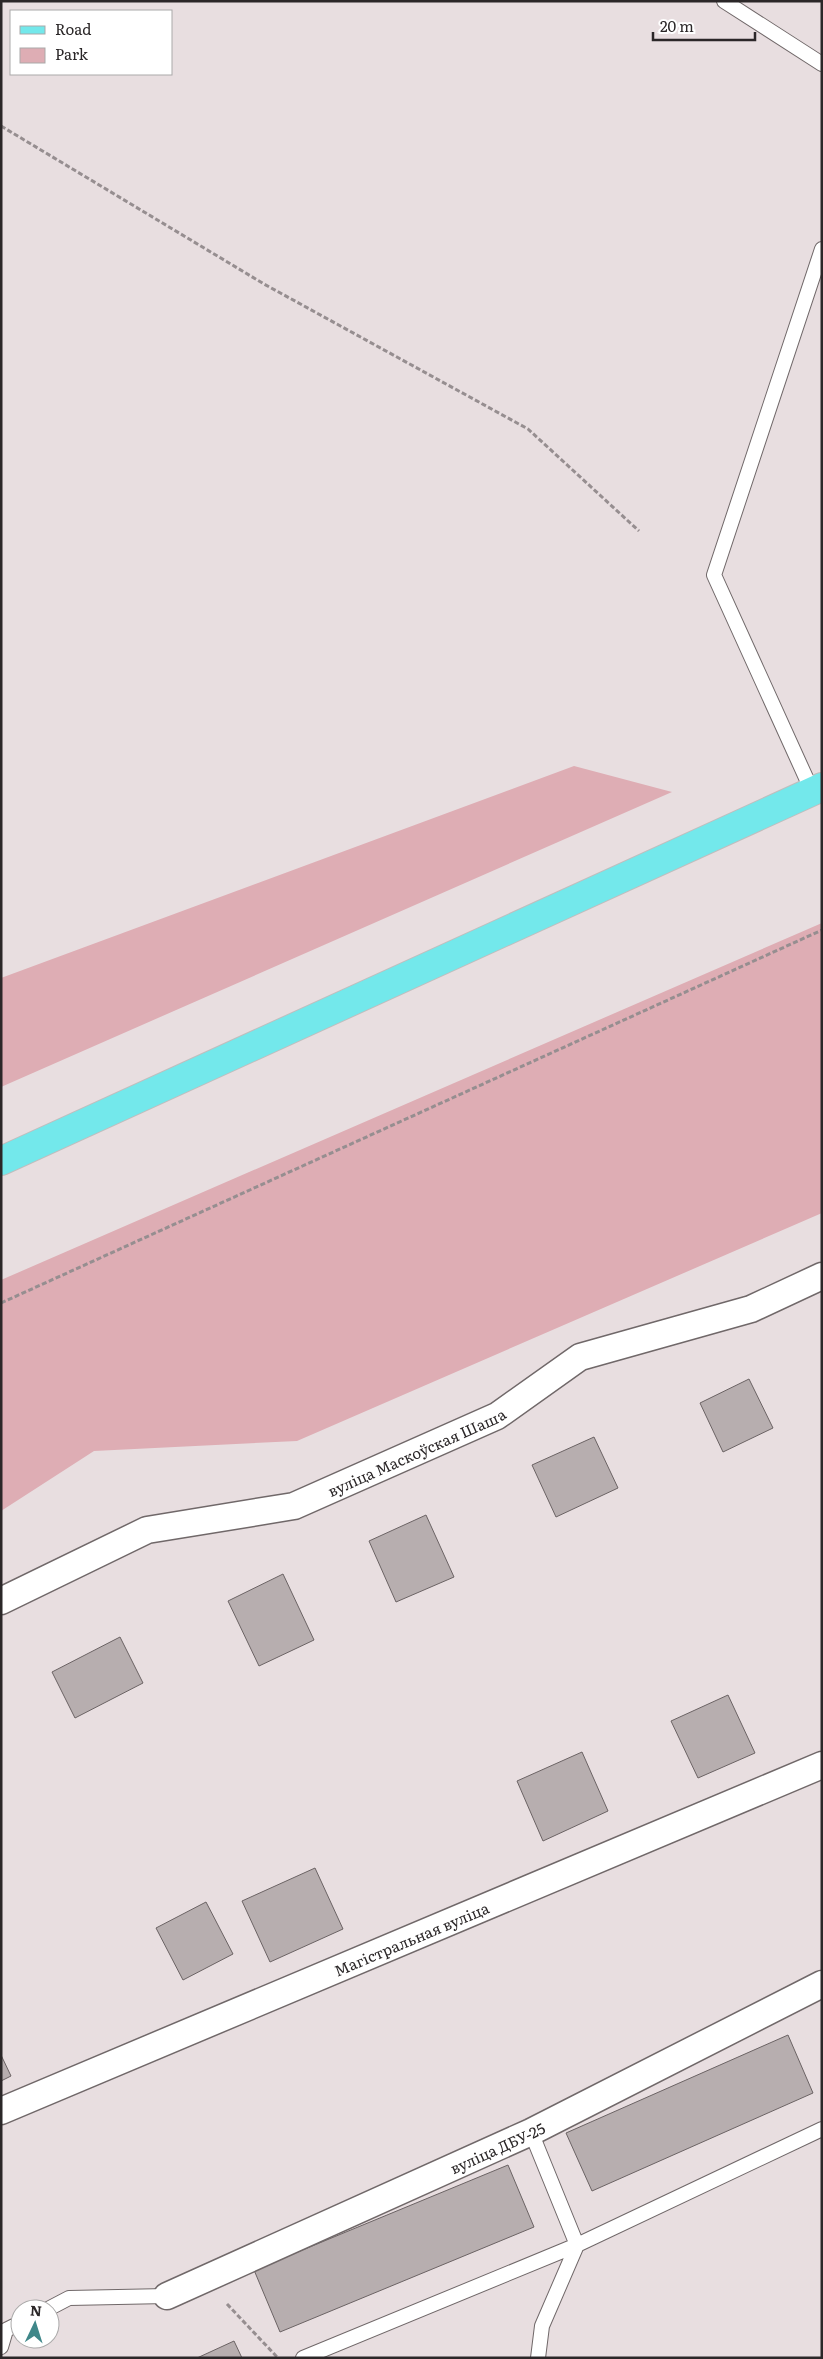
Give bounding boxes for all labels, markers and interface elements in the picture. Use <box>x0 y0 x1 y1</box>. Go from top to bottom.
legend <box>10 10 172 75</box>
scale bar <box>653 10 756 42</box>
text: 20 m <box>660 14 694 37</box>
text: Road <box>55 17 91 40</box>
text: Park <box>55 42 89 65</box>
street label: вуліца Маскоўская Шаша <box>323 1401 511 1501</box>
street label: Магістральная вуліца <box>330 1895 493 1981</box>
street label: вуліца ДБУ-25 <box>446 2115 549 2179</box>
north arrow <box>10 2299 60 2349</box>
text: N <box>29 2300 43 2320</box>

